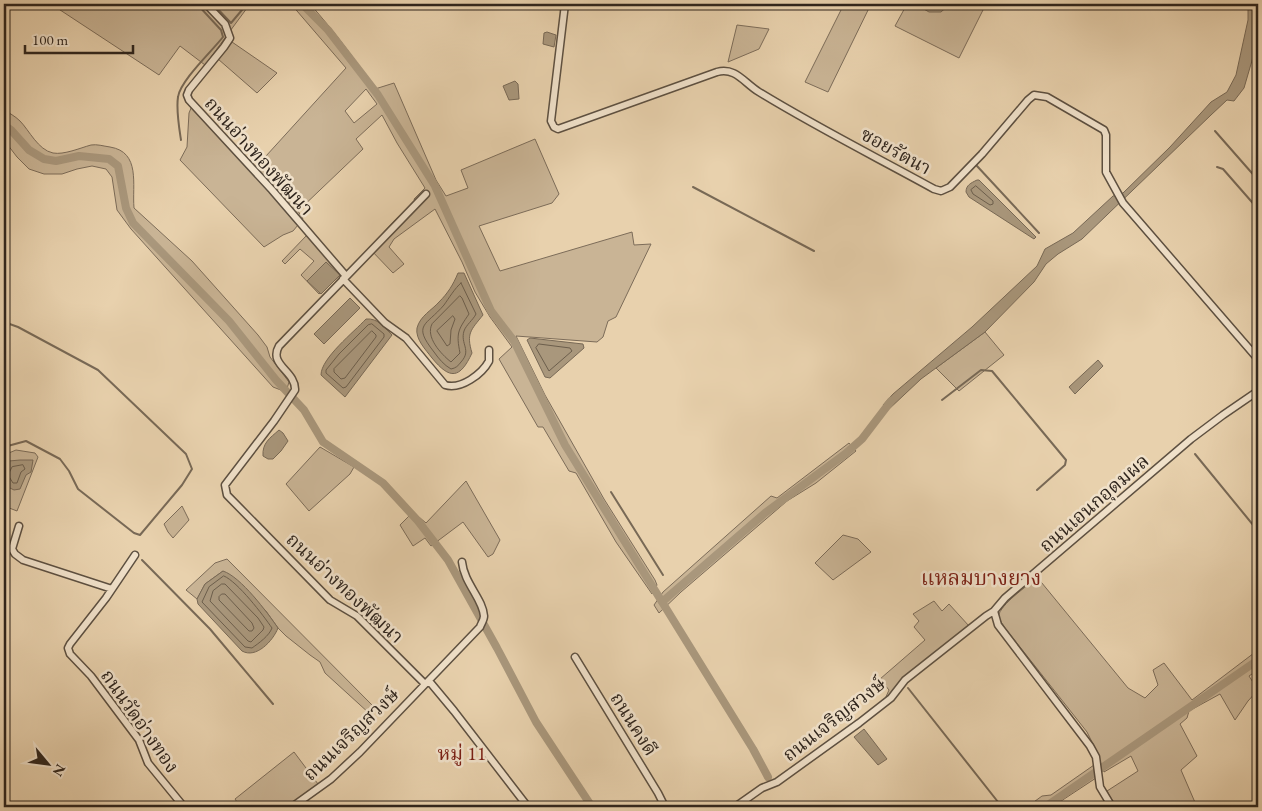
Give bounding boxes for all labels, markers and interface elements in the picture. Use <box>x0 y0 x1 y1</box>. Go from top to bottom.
scale bar <box>25 22 132 54</box>
text: 100 m <box>32 30 69 49</box>
street label: ถนนอ่างทองพัฒนา <box>199 91 319 221</box>
street label: ซอยรัตนา <box>856 121 936 181</box>
street label: ถนนเอนกอุดมผล <box>1034 448 1154 558</box>
street label: ถนนอ่างทองพัฒนา <box>281 527 409 649</box>
district label: แหลมบางยาง <box>921 564 1041 591</box>
street label: ถนนวัดอ่างทอง <box>95 664 185 778</box>
street label: ถนนเจริญสวงษ์ <box>777 671 891 767</box>
street label: ถนนเจริญสวงษ์ <box>298 682 404 786</box>
street label: ถนนคงดี <box>605 688 663 760</box>
north arrow <box>22 738 72 788</box>
district label: หมู่ 11 <box>438 740 486 766</box>
text: N <box>48 761 70 780</box>

